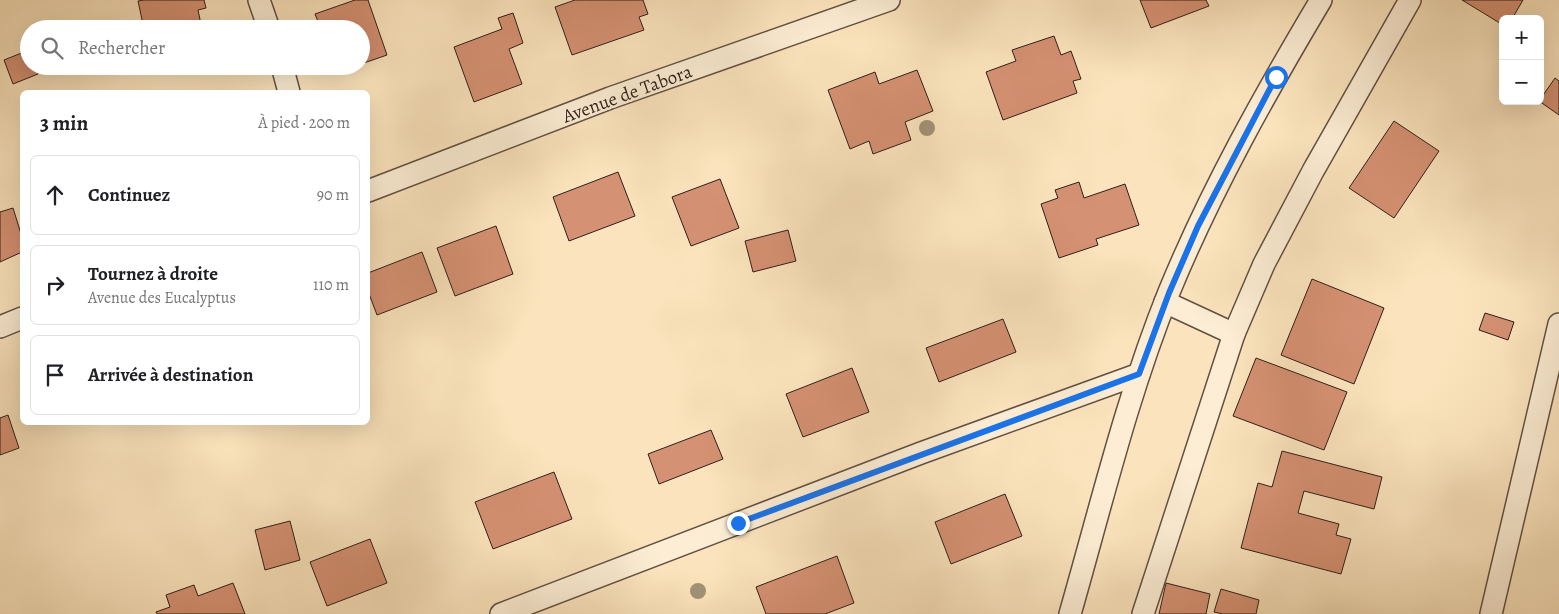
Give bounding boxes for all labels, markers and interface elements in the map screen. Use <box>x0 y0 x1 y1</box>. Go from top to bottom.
map controls <box>1499 15 1544 105</box>
button: + <box>1499 15 1544 60</box>
search box <box>20 20 370 75</box>
icon: search <box>38 34 66 62</box>
text: Rechercher <box>78 35 165 61</box>
street label: Avenue de Tabora <box>558 58 696 130</box>
button: − <box>1499 60 1544 105</box>
route start <box>1265 66 1288 89</box>
text: 3 min <box>40 109 88 137</box>
text: À pied · 200 m <box>258 112 350 134</box>
icon: ahead <box>41 181 69 209</box>
text: Continuez <box>88 182 170 208</box>
text: 90 m <box>317 184 349 206</box>
text: Tournez à droite <box>88 261 218 287</box>
icon: right <box>41 271 69 299</box>
text: 110 m <box>313 274 349 296</box>
text: Avenue des Eucalyptus <box>88 287 236 309</box>
icon: arrive <box>41 361 69 389</box>
text: Arrivée à destination <box>88 362 253 388</box>
route end <box>727 512 750 535</box>

